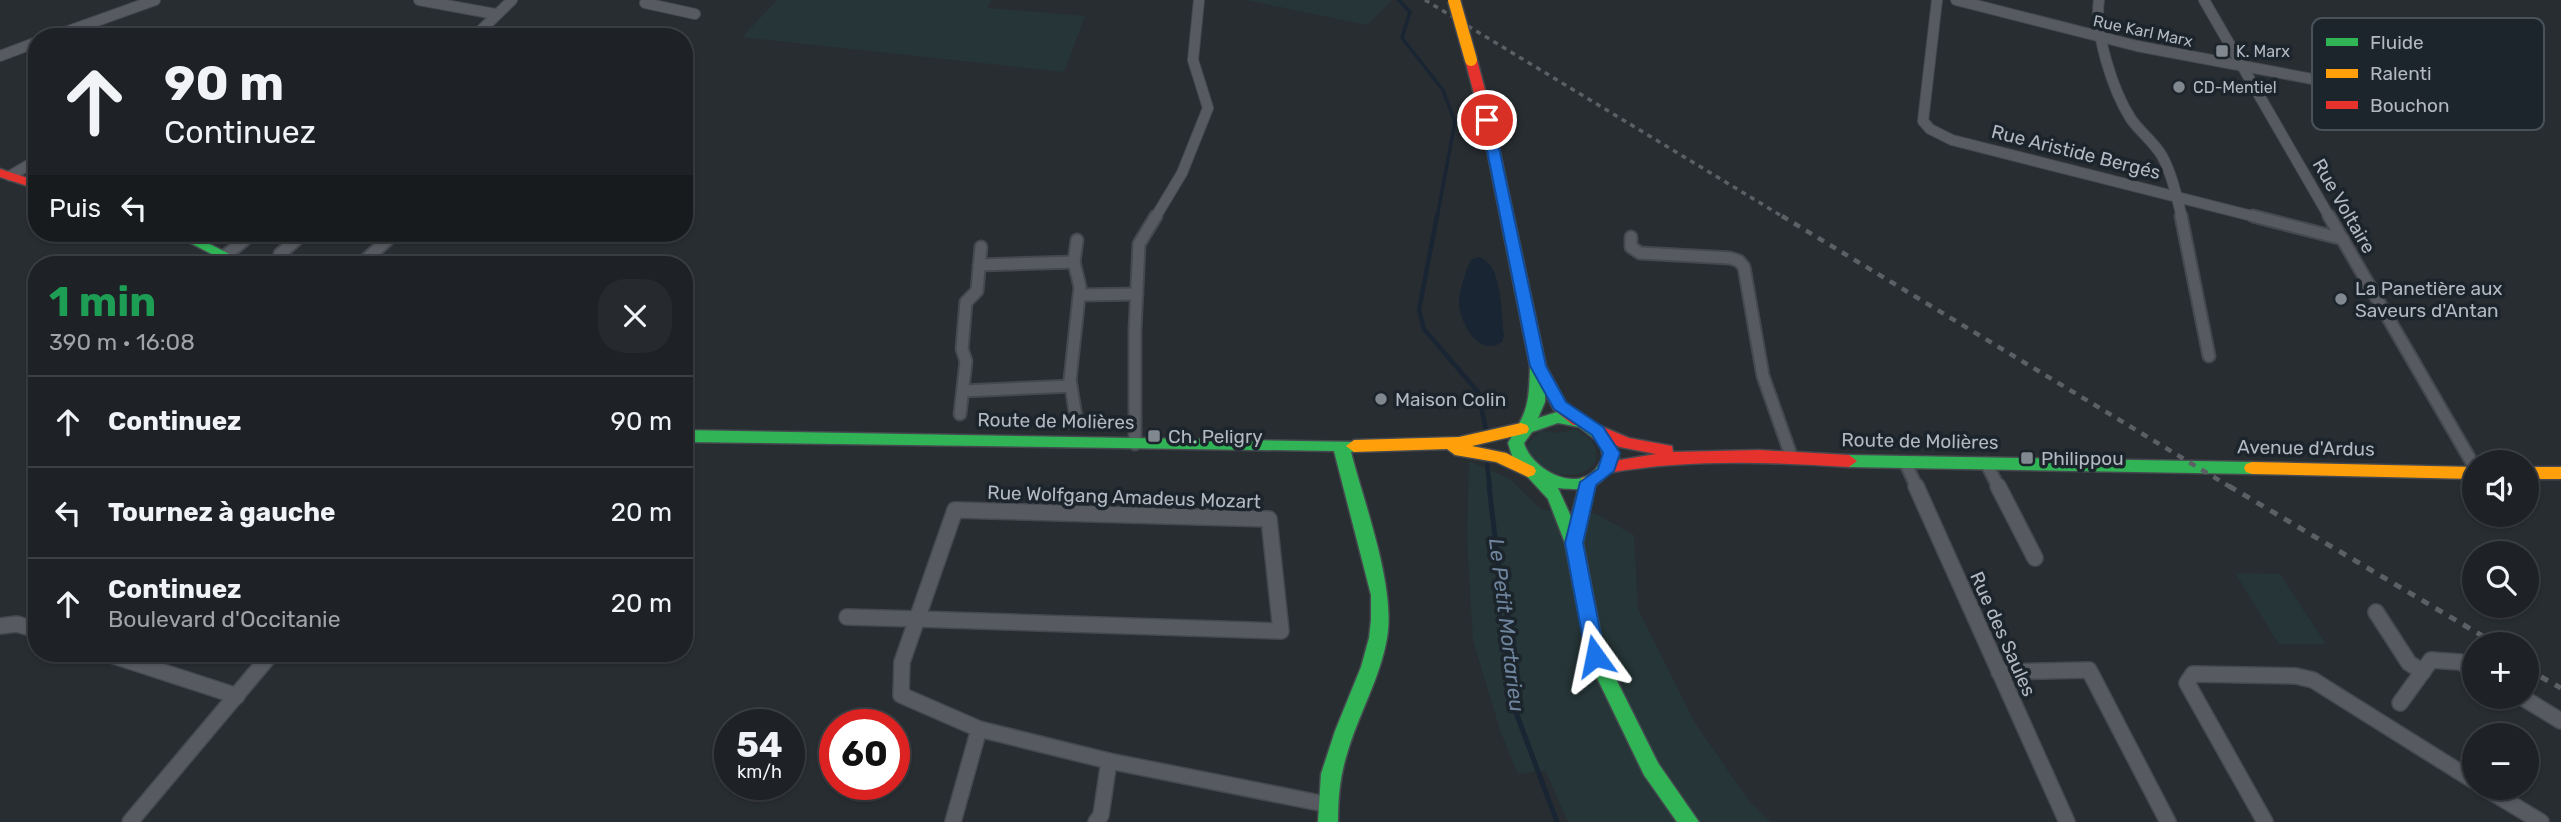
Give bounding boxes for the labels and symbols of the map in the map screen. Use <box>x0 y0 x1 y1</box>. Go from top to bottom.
street label: Rue Karl Marx <box>2091 11 2195 51</box>
legend <box>2312 18 2544 130</box>
text: Fluide <box>2370 31 2424 54</box>
place label: K. Marx <box>2236 42 2290 61</box>
marker: K. Marx <box>2214 43 2230 59</box>
text: Ralenti <box>2370 62 2432 85</box>
place label: CD-Mentiel <box>2193 78 2277 97</box>
marker: CD-Mentiel <box>2171 79 2187 95</box>
pin <box>1457 90 1517 150</box>
text: Bouchon <box>2370 94 2450 117</box>
street label: Rue Aristide Bergés <box>1989 120 2163 184</box>
street label: Rue Voltaire <box>2308 154 2380 258</box>
place label: La Panetière aux Saveurs d'Antan <box>2355 277 2503 322</box>
marker: La Panetière aux Saveurs d'Antan <box>2333 291 2349 307</box>
place label: Maison Colin <box>1395 388 1506 411</box>
marker: Maison Colin <box>1373 391 1389 407</box>
street label: Route de Molières <box>977 408 1135 434</box>
place label: Ch. Peligry <box>1168 425 1263 448</box>
marker: Ch. Peligry <box>1146 428 1162 444</box>
street label: Route de Molières <box>1841 428 1999 454</box>
street label: Avenue d'Ardus <box>2237 435 2375 461</box>
place label: Philippou <box>2041 447 2124 470</box>
marker: Philippou <box>2019 450 2035 466</box>
street label: Rue Wolfgang Amadeus Mozart <box>987 481 1262 513</box>
water label: Le Petit Mortarieu <box>1484 537 1530 714</box>
street label: Rue des Saules <box>1965 568 2041 700</box>
position arrow <box>1558 619 1632 693</box>
speed limit sign: 60 <box>819 709 910 800</box>

